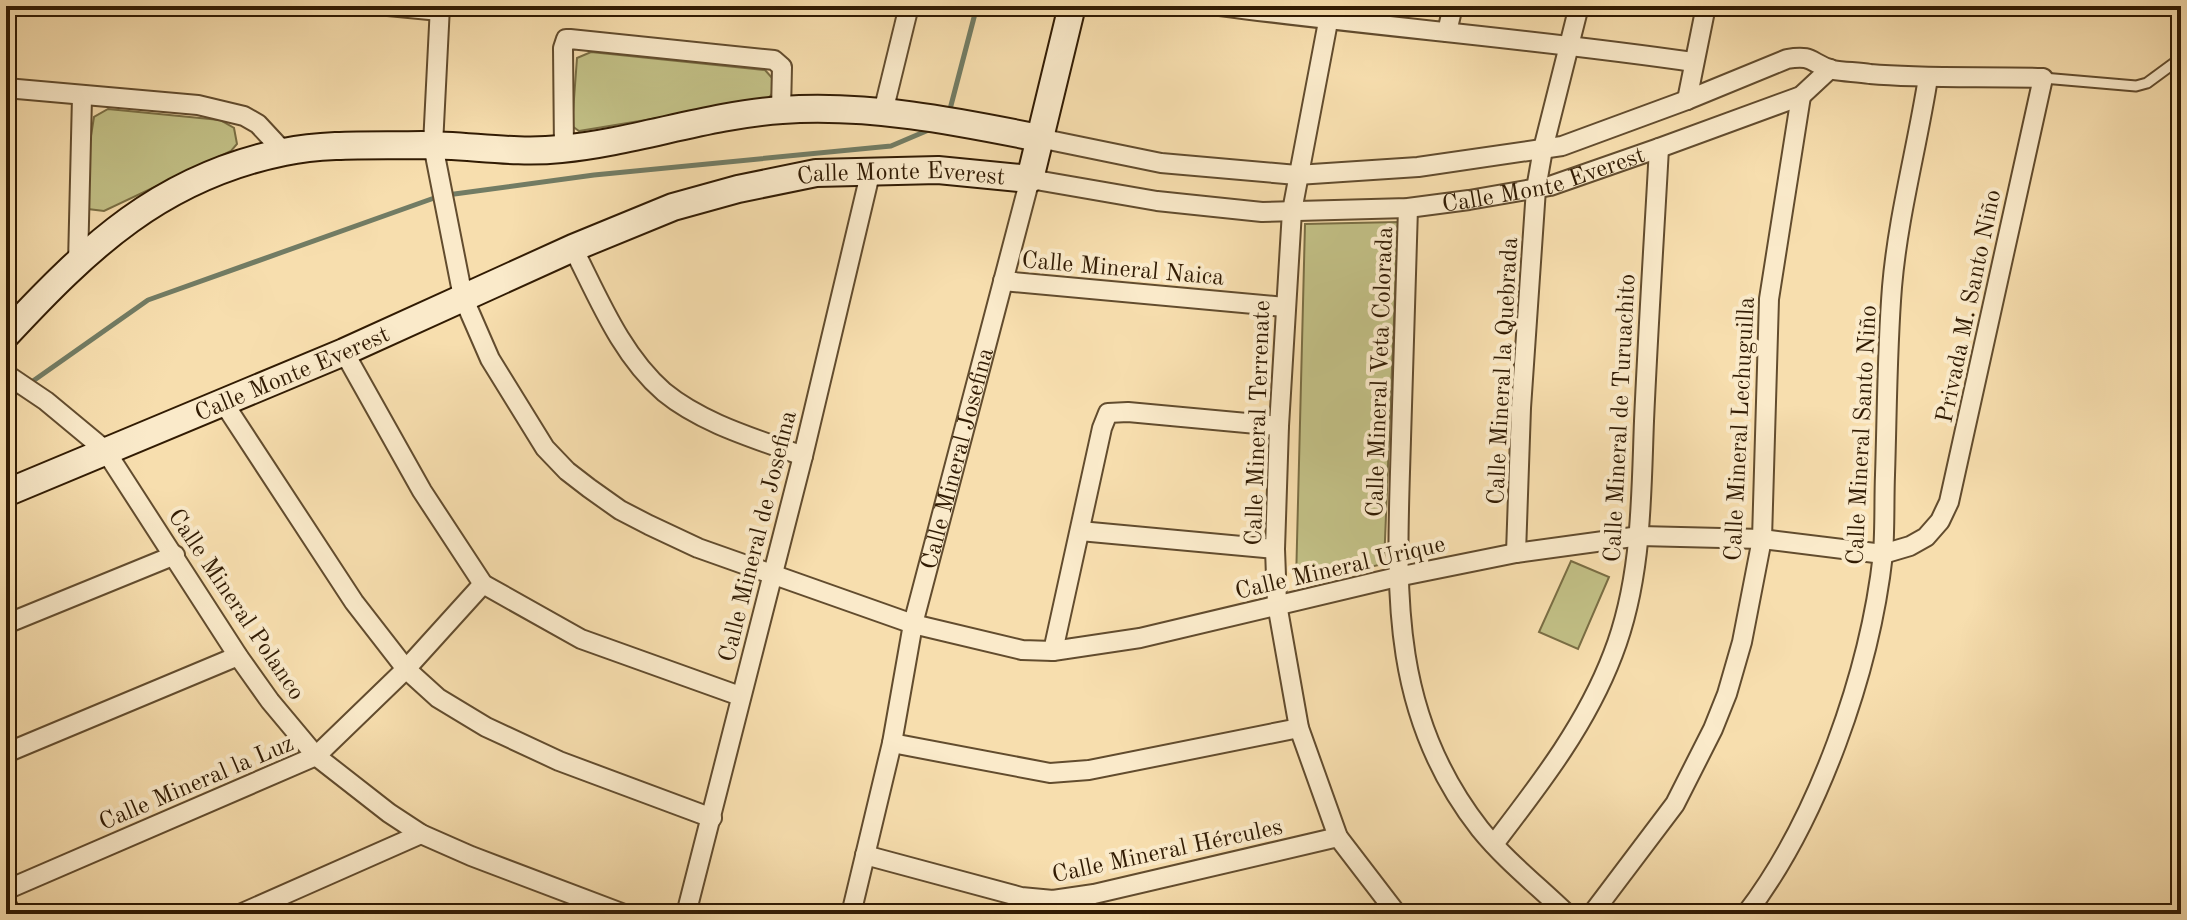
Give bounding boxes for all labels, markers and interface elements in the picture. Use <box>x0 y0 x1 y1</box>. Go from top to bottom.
street label: Calle Monte Everest <box>1441 144 1648 217</box>
street label: Calle Monte Everest <box>795 160 1006 191</box>
street label: Privada M. Santo Niño <box>1934 188 2006 425</box>
street label: Calle Mineral Veta Colorada <box>1364 226 1398 518</box>
street label: Calle Mineral la Quebrada <box>1485 236 1523 506</box>
street label: Calle Mineral Naica <box>1021 249 1225 291</box>
street label: Calle Mineral de Turuachito <box>1601 273 1641 563</box>
street label: Calle Mineral Lechuguilla <box>1722 296 1760 562</box>
street label: Calle Mineral Terrenate <box>1243 300 1275 546</box>
street label: Calle Mineral Santo Niño <box>1844 304 1882 566</box>
street label: Calle Monte Everest <box>192 323 394 427</box>
street label: Calle Mineral Josefina <box>918 345 999 572</box>
street label: Calle Mineral de Josefina <box>716 408 802 665</box>
street label: Calle Mineral Polanco <box>163 505 308 705</box>
street label: Calle Mineral Urique <box>1233 533 1448 605</box>
street label: Calle Mineral la Luz <box>96 732 298 836</box>
street label: Calle Mineral Hércules <box>1050 816 1285 888</box>

